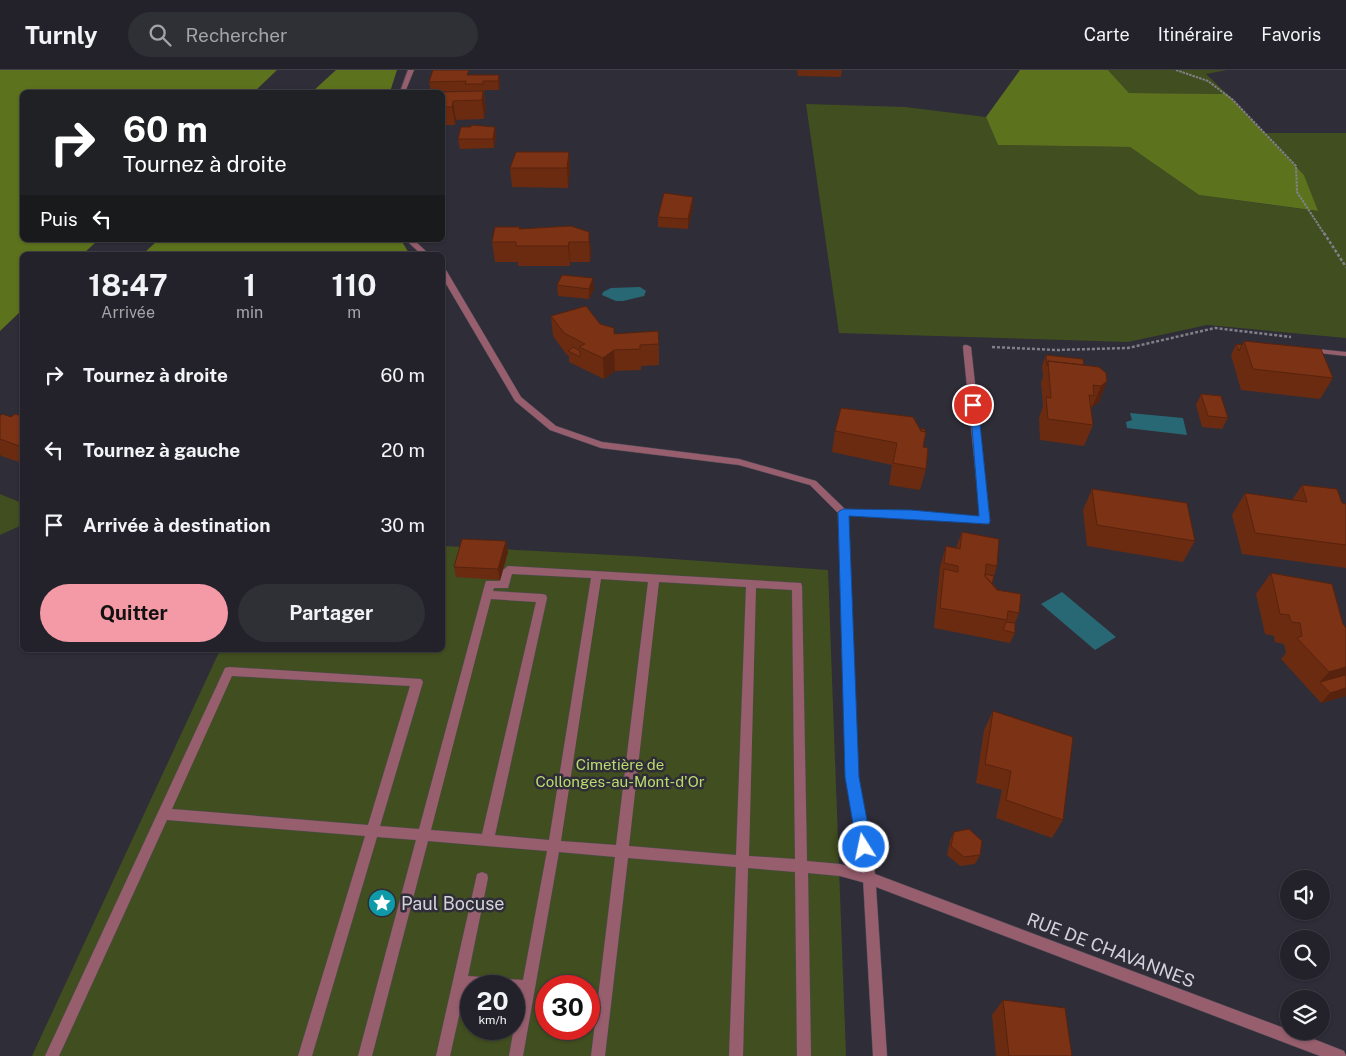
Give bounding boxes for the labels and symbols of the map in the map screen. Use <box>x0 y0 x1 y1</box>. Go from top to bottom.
pin <box>952 384 994 426</box>
park label: Cimetière de Collonges-au-Mont-d'Or <box>535 756 705 790</box>
position arrow <box>837 820 889 872</box>
place icon: Paul Bocuse <box>367 888 397 918</box>
place label: Paul Bocuse <box>401 893 504 914</box>
street label: RUE DE CHAVANNES <box>1024 908 1198 992</box>
speed limit sign: 30 <box>535 975 600 1040</box>

